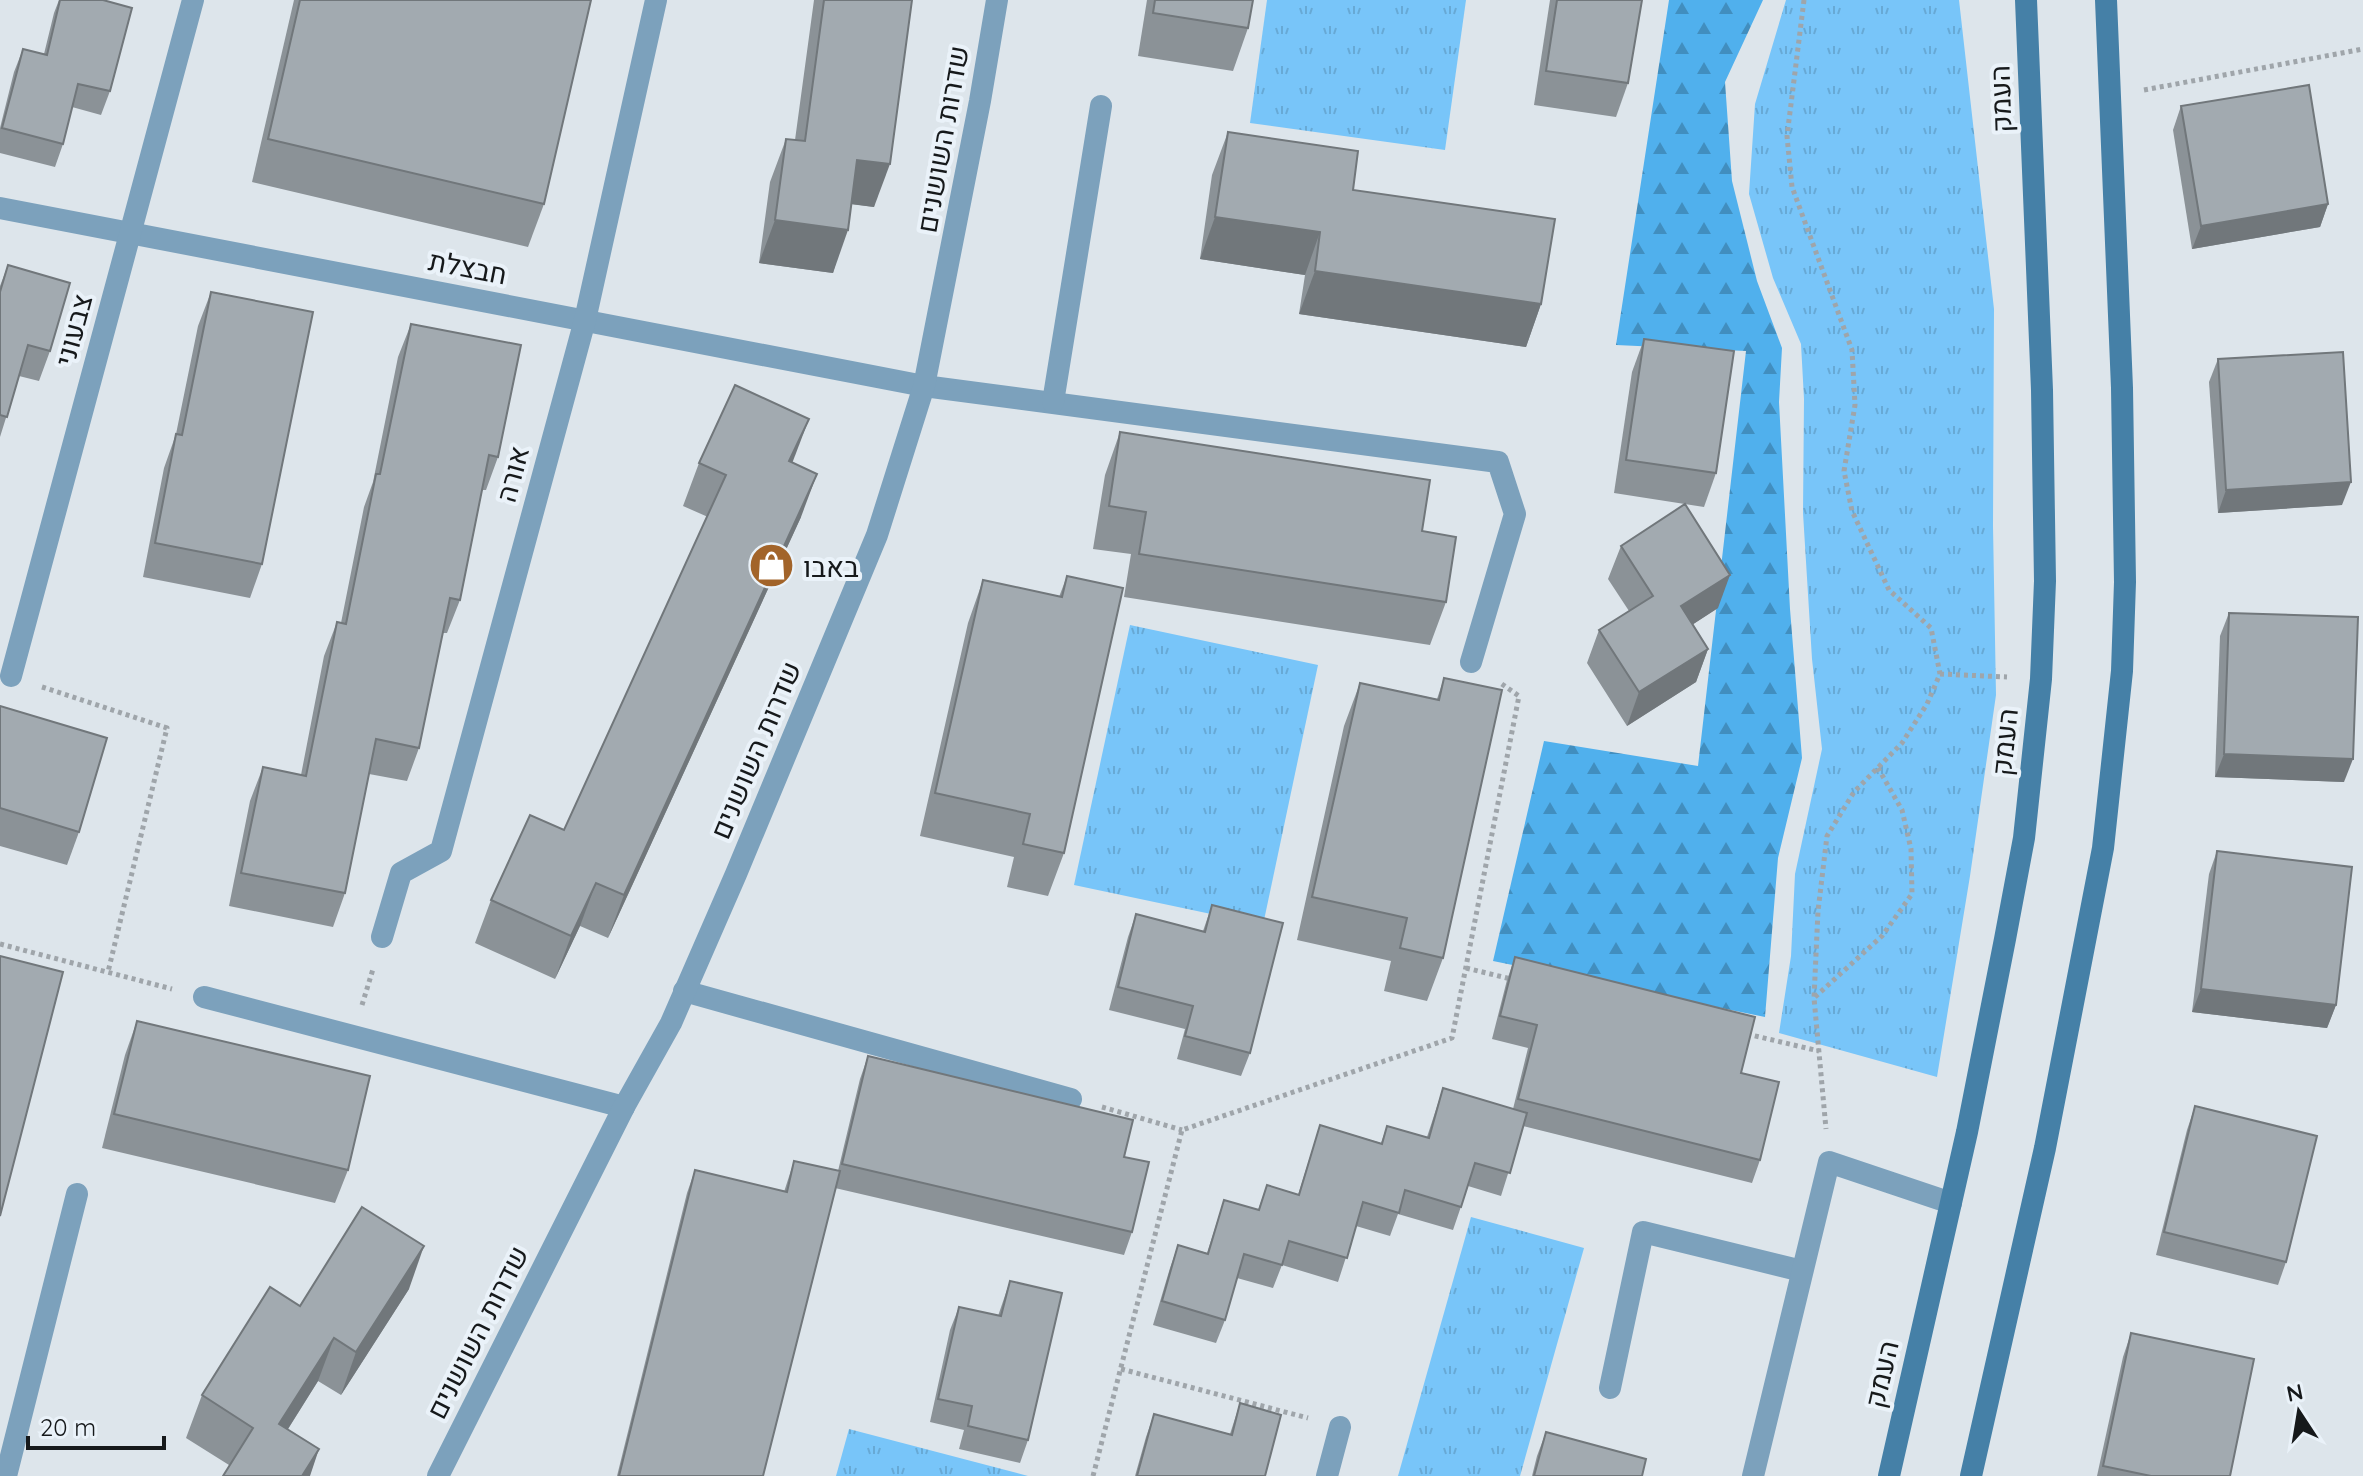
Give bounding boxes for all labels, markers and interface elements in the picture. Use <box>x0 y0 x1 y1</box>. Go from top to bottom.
street label: שדרות השושנים <box>908 43 976 235</box>
street label: העמק <box>1981 64 2019 134</box>
street label: חבצלת <box>426 242 510 292</box>
street label: צבעוני <box>47 290 99 370</box>
street label: אורה <box>488 442 536 506</box>
shop icon: באבו <box>748 542 796 590</box>
place label: באבו <box>803 549 859 584</box>
street label: שדרות השושנים <box>702 656 808 844</box>
street label: העמק <box>1983 706 2025 778</box>
street label: שדרות השושנים <box>418 1240 536 1424</box>
street label: העמק <box>1856 1337 1906 1411</box>
north arrow <box>2259 1372 2339 1452</box>
text: N <box>2284 1377 2306 1408</box>
scale bar <box>28 1400 164 1450</box>
text: 20 m <box>40 1412 96 1442</box>

